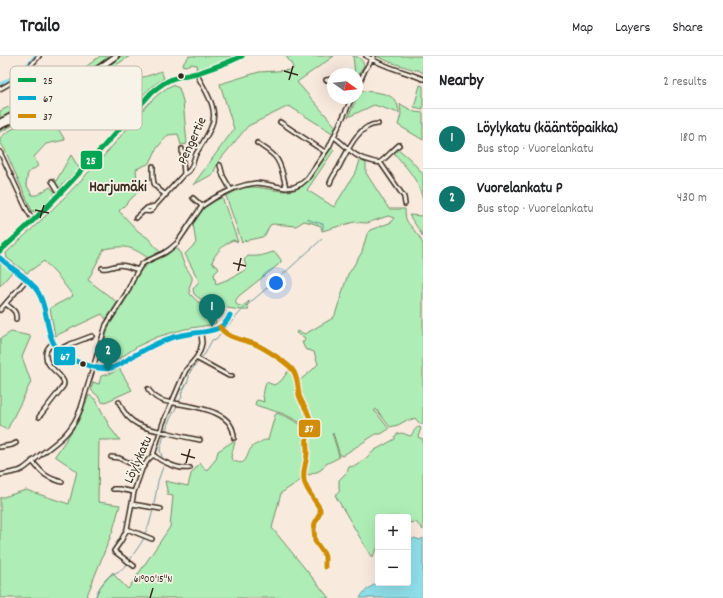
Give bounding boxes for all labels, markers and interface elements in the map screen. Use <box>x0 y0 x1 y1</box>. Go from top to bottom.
text: Trailo <box>20 14 60 41</box>
text: Map <box>572 18 593 38</box>
text: Layers <box>615 18 650 38</box>
text: Share <box>672 18 703 38</box>
legend <box>10 66 142 130</box>
north arrow <box>327 68 363 104</box>
text: Nearby <box>439 70 483 94</box>
unlabelled marker <box>176 71 186 81</box>
text: 2 results <box>663 73 707 92</box>
text: 25 <box>43 74 53 90</box>
text: 67 <box>43 92 53 108</box>
text: 37 <box>43 110 52 126</box>
street label: Pengertie <box>173 114 213 168</box>
text: Löylykatu (kääntöpaikka) <box>477 118 618 140</box>
text: 1 <box>451 129 453 148</box>
text: 180 m <box>680 129 707 148</box>
text: Bus stop · Vuorelankatu <box>477 140 593 159</box>
line badge: 25 <box>80 150 103 170</box>
text: 25 <box>86 154 96 170</box>
district label: Harjumäki <box>89 177 147 199</box>
text: Vuorelankatu P <box>477 178 563 200</box>
text: 2 <box>449 189 455 208</box>
text: 430 m <box>677 189 707 208</box>
text: Bus stop · Vuorelankatu <box>477 200 593 219</box>
your location <box>266 273 286 293</box>
pin: 1 <box>199 294 225 327</box>
pin: 2 <box>95 338 121 371</box>
line badge: 67 <box>53 346 76 366</box>
text: 67 <box>60 350 71 366</box>
unlabelled marker <box>78 359 88 369</box>
line badge: 37 <box>298 419 321 438</box>
text: 37 <box>304 422 314 438</box>
street label: Löylykatu <box>119 433 158 487</box>
map controls <box>375 514 411 586</box>
button: + <box>375 514 411 550</box>
button: − <box>375 550 411 586</box>
text: 61°00'15"N <box>134 573 172 587</box>

